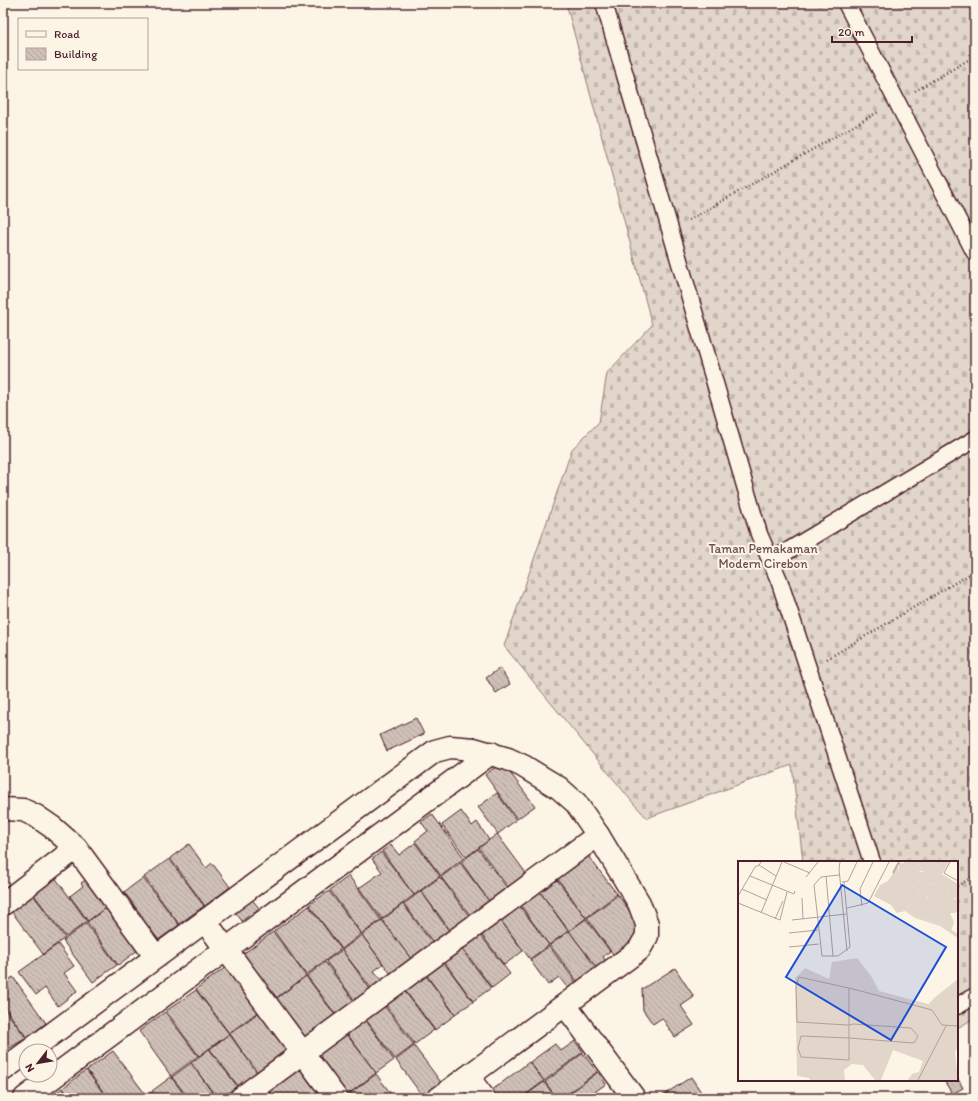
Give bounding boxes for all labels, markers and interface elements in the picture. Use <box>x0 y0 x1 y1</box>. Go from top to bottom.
legend <box>18 18 148 70</box>
scale bar <box>832 18 912 44</box>
text: 20 m <box>838 25 865 39</box>
text: Road <box>54 27 80 41</box>
text: Building <box>54 47 98 61</box>
park label: Taman Pemakaman Modern Cirebon <box>708 541 818 571</box>
inset map <box>738 861 958 1081</box>
north arrow <box>18 1043 58 1083</box>
text: N <box>22 1061 37 1074</box>

